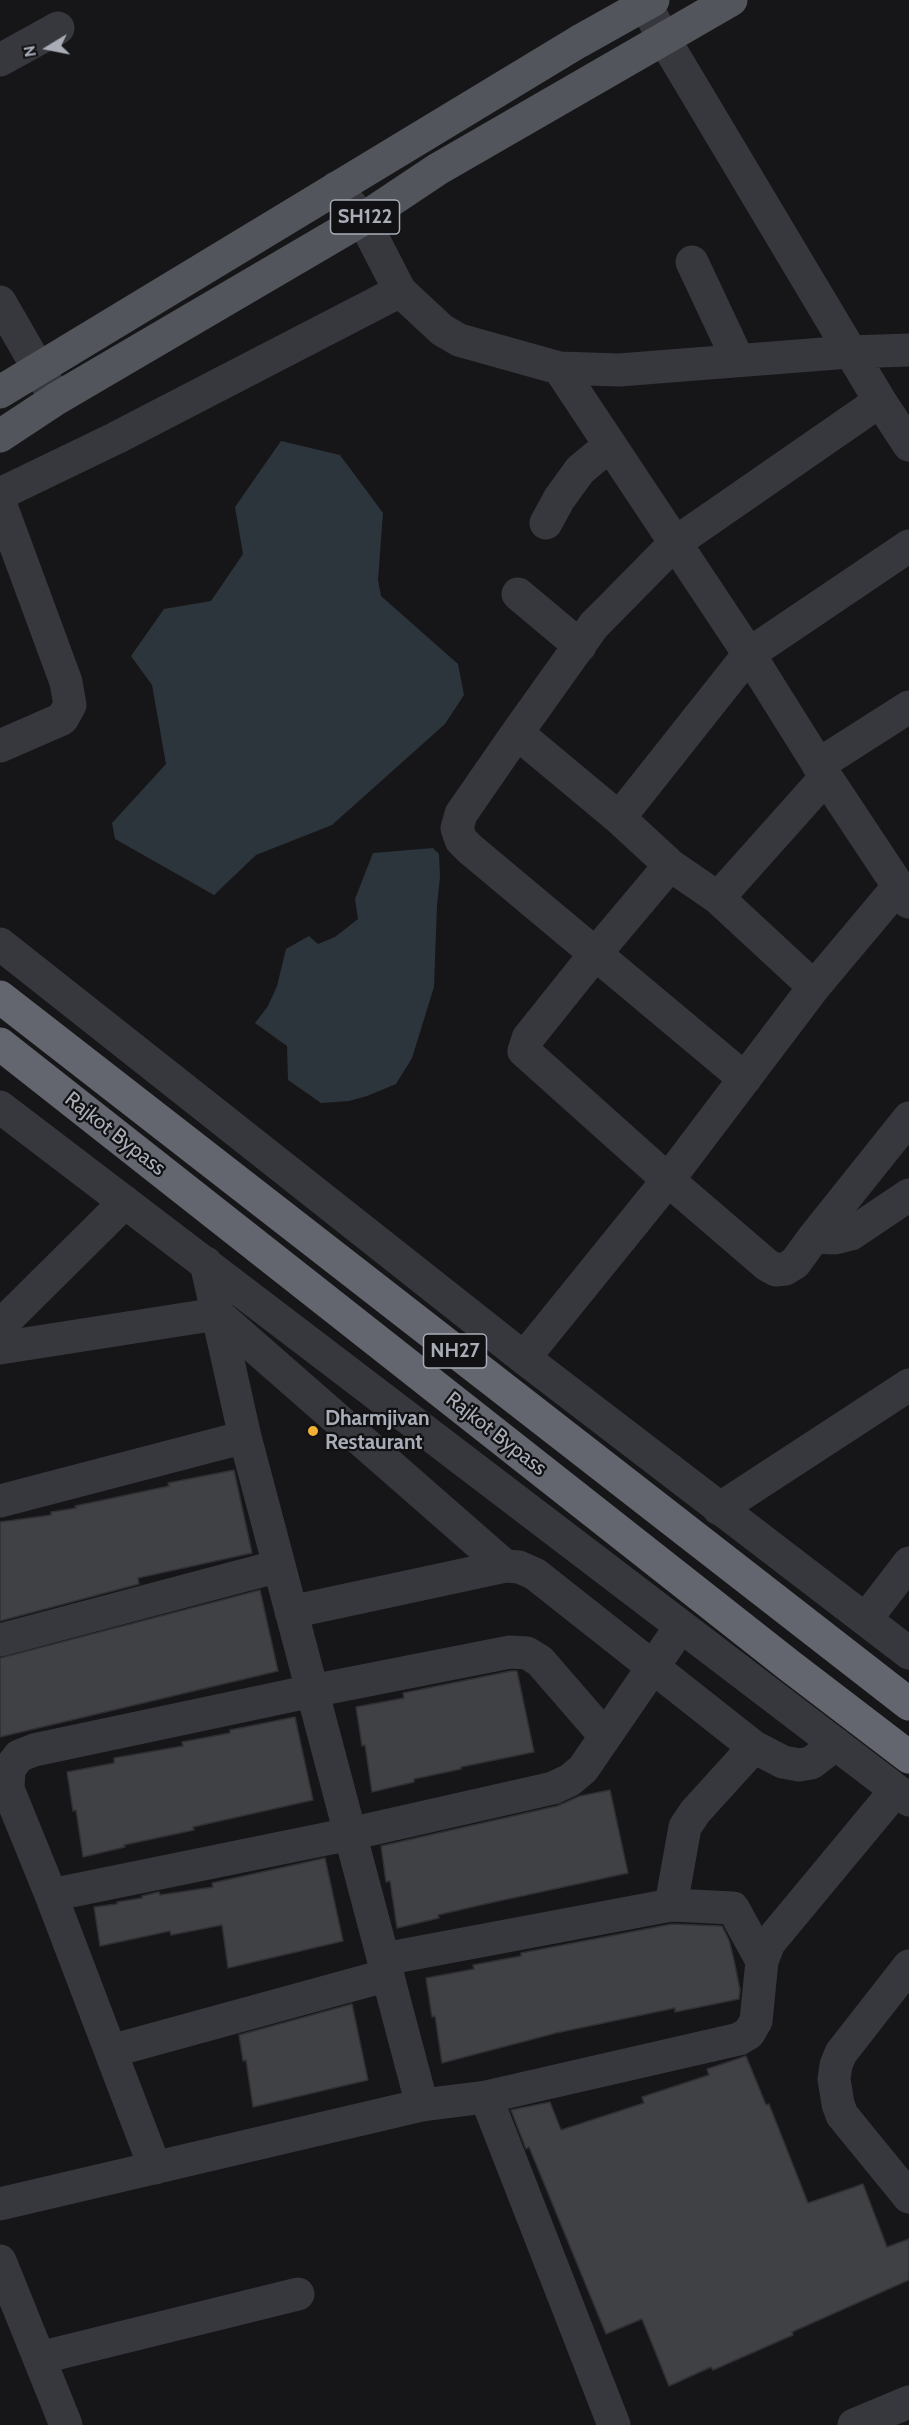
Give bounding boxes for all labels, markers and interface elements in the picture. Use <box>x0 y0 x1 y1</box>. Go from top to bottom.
north arrow <box>18 18 78 78</box>
text: N <box>19 44 40 58</box>
road number: SH122 <box>330 200 400 234</box>
street label: Rajkot Bypass <box>60 1087 170 1181</box>
road number: NH27 <box>424 1334 486 1368</box>
street label: Rajkot Bypass <box>441 1387 551 1481</box>
place label: Dharmjivan Restaurant <box>325 1406 430 1456</box>
marker: Dharmjivan Restaurant <box>306 1424 320 1438</box>

